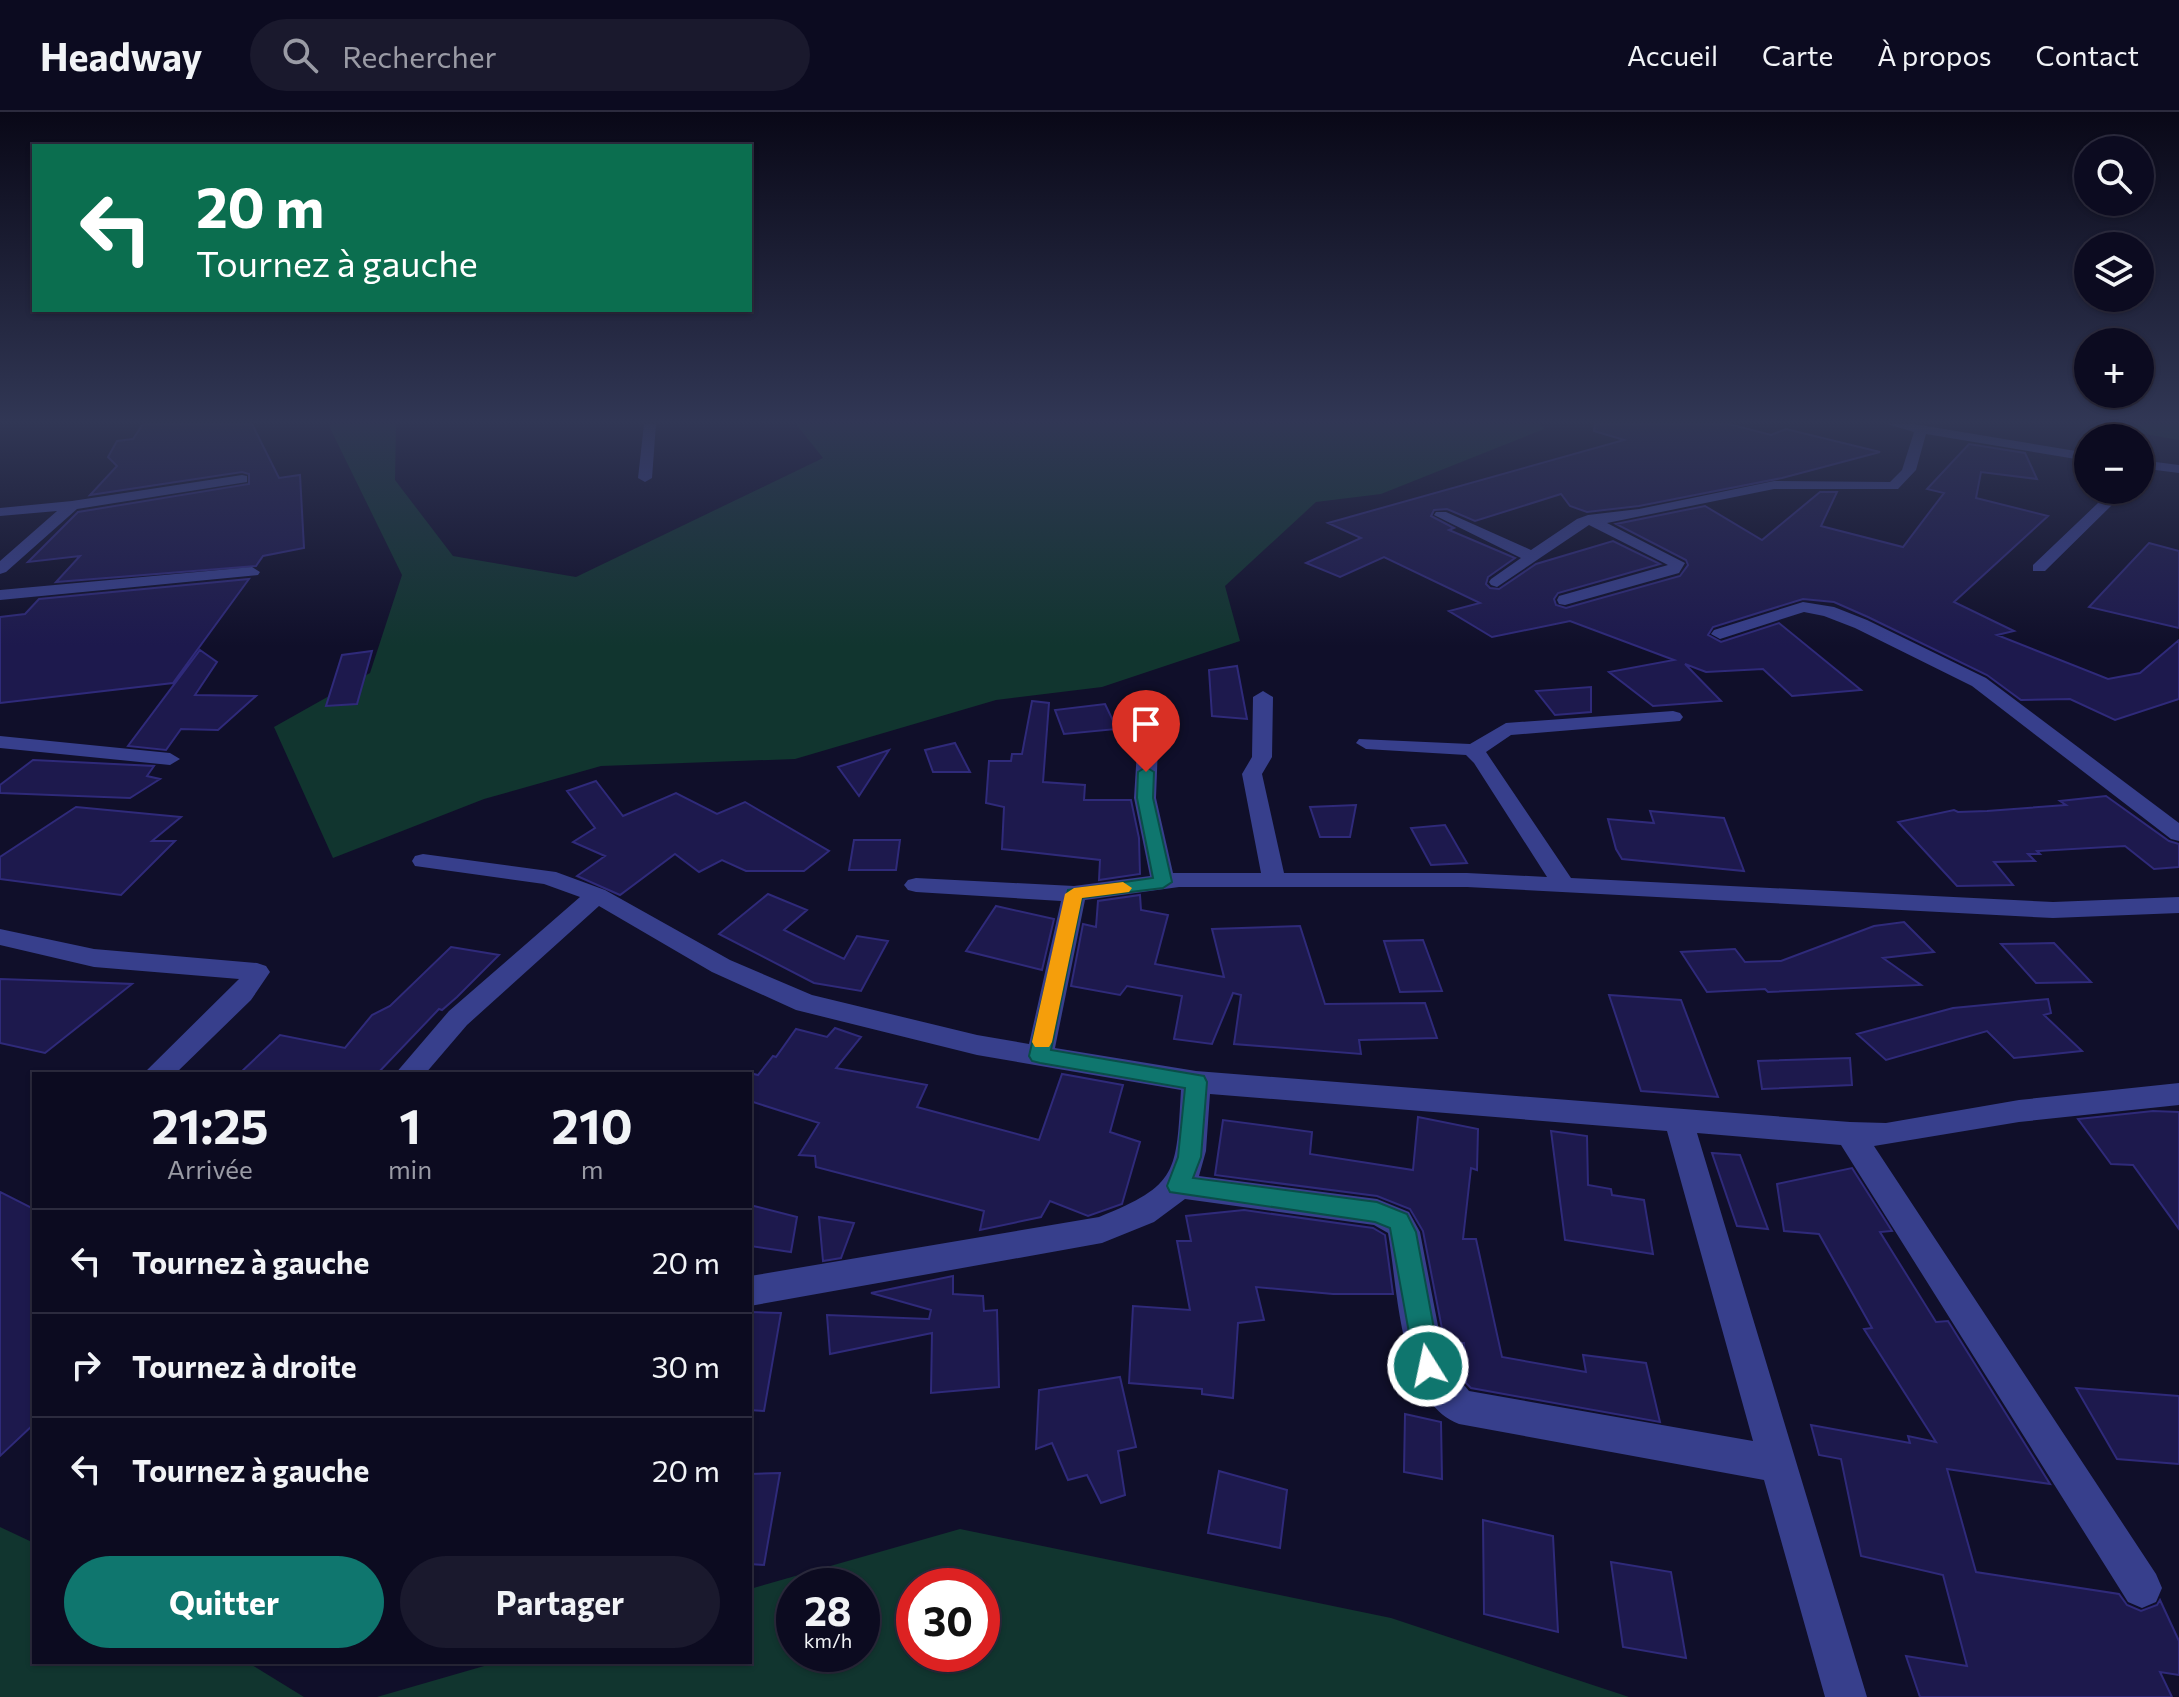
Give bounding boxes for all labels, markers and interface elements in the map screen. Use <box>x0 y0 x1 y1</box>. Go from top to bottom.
search box <box>250 19 810 91</box>
text: Headway <box>40 32 202 79</box>
icon: search <box>278 33 322 77</box>
text: Rechercher <box>342 37 496 74</box>
text: Accueil <box>1627 38 1718 72</box>
text: Carte <box>1762 38 1833 72</box>
text: À propos <box>1877 38 1992 72</box>
text: Contact <box>2036 38 2139 72</box>
map controls <box>2074 136 2154 504</box>
button: search <box>2074 136 2154 216</box>
text: 20 m <box>196 171 324 240</box>
icon: left <box>64 176 168 280</box>
button: layers <box>2074 232 2154 312</box>
text: Tournez à gauche <box>196 240 478 284</box>
button: + <box>2074 328 2154 408</box>
button: − <box>2074 424 2154 504</box>
pin <box>1112 690 1180 772</box>
icon: arrive <box>1124 702 1168 746</box>
text: 21:25 <box>151 1095 268 1154</box>
text: 1 <box>399 1095 421 1154</box>
text: 210 <box>552 1095 633 1154</box>
text: Arrivée <box>167 1153 253 1184</box>
text: min <box>388 1153 432 1184</box>
text: m <box>581 1153 603 1184</box>
icon: left <box>64 1239 108 1283</box>
text: Tournez à gauche <box>132 1243 369 1280</box>
text: 20 m <box>652 1243 720 1280</box>
position arrow <box>1386 1324 1470 1408</box>
icon: right <box>64 1343 108 1387</box>
text: Tournez à droite <box>132 1347 356 1384</box>
text: 30 m <box>651 1347 720 1384</box>
icon: left <box>64 1447 108 1491</box>
text: Tournez à gauche <box>132 1451 369 1488</box>
text: 20 m <box>652 1451 720 1488</box>
button: Quitter <box>64 1556 384 1648</box>
button: Partager <box>400 1556 720 1648</box>
speed limit sign: 30 <box>896 1568 1000 1672</box>
text: 28 <box>804 1585 852 1634</box>
text: km/h <box>804 1628 852 1652</box>

